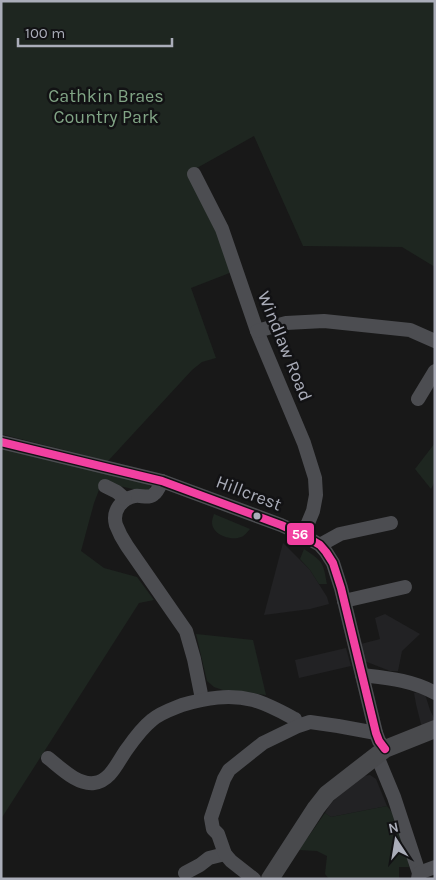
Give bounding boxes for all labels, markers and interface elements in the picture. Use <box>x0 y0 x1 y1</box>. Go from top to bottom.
scale bar <box>18 15 171 47</box>
text: 100 m <box>25 24 65 42</box>
park label: Cathkin Braes Country Park <box>48 85 164 128</box>
street label: Windlaw Road <box>253 288 317 404</box>
street label: Hillcrest <box>213 470 285 516</box>
unlabelled marker <box>252 511 262 521</box>
line badge: 56 <box>286 522 315 546</box>
text: 56 <box>292 526 308 543</box>
north arrow <box>371 815 421 865</box>
text: N <box>387 818 400 837</box>

